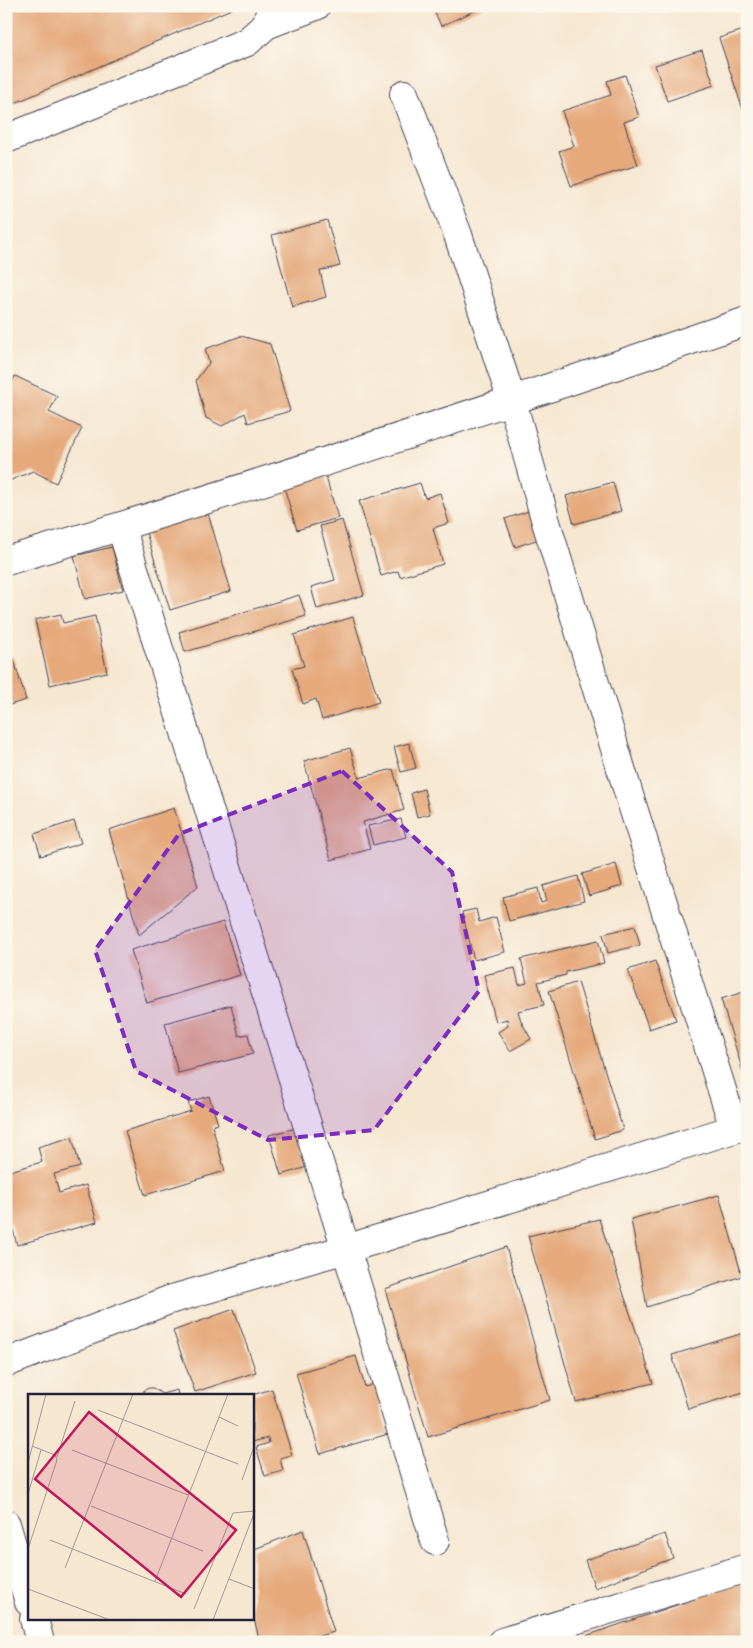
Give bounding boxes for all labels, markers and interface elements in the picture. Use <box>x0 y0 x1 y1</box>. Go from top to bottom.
inset map <box>28 1394 254 1620</box>

